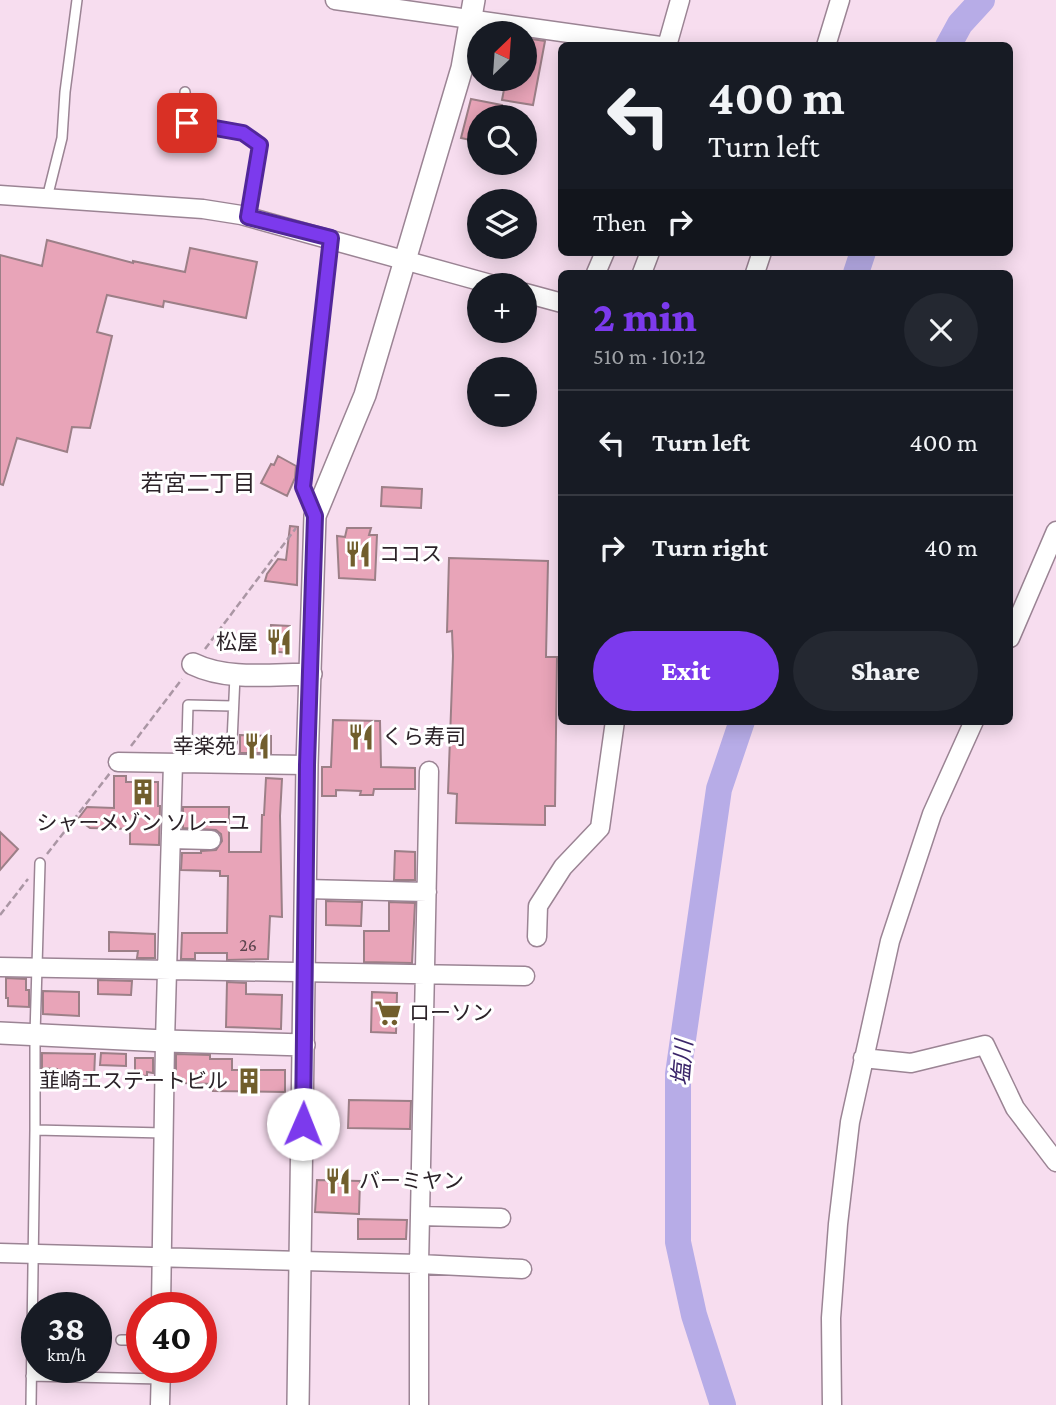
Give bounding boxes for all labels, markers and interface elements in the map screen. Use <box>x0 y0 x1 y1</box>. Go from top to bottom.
north arrow <box>467 21 537 91</box>
map controls <box>467 21 537 427</box>
icon: left <box>593 70 684 161</box>
text: 400 m <box>708 70 845 125</box>
pin <box>157 93 217 153</box>
icon: arrive <box>168 104 206 142</box>
button: search <box>467 105 537 175</box>
text: Turn left <box>708 128 819 164</box>
button: layers <box>467 189 537 259</box>
icon: right <box>661 203 699 241</box>
text: Then <box>593 208 647 237</box>
button: + <box>467 273 537 343</box>
text: 2 min <box>593 293 697 340</box>
button: close <box>904 293 978 367</box>
text: 510 m · 10:12 <box>593 343 706 369</box>
button: − <box>467 357 537 427</box>
icon: left <box>593 424 631 462</box>
text: Turn left <box>652 428 750 457</box>
text: 400 m <box>910 428 978 457</box>
district label: 若宮二丁目 <box>141 470 256 496</box>
icon: right <box>593 529 631 567</box>
text: Turn right <box>652 533 768 562</box>
text: 40 m <box>924 533 978 562</box>
restaurant icon: ココス <box>343 539 373 569</box>
place label: ココス <box>379 542 442 566</box>
restaurant icon: 松屋 <box>264 627 294 657</box>
place label: 松屋 <box>216 630 258 654</box>
button: Exit <box>593 631 779 711</box>
button: Share <box>793 631 978 711</box>
restaurant icon: くら寿司 <box>346 722 376 752</box>
place label: くら寿司 <box>382 725 466 749</box>
restaurant icon: 幸楽苑 <box>242 731 272 761</box>
place label: 幸楽苑 <box>173 734 236 758</box>
building icon: シャーメゾン ソレーユ <box>128 777 158 807</box>
place label: シャーメゾン ソレーユ <box>36 811 250 835</box>
house number: 26 <box>239 935 257 955</box>
supermarket icon: ローソン <box>373 998 403 1028</box>
place label: ローソン <box>409 1001 493 1025</box>
water label: 塩川 <box>667 1036 697 1087</box>
building icon: 韮崎エステートビル <box>234 1066 264 1096</box>
place label: 韮崎エステートビル <box>39 1069 228 1093</box>
position arrow <box>266 1087 340 1161</box>
restaurant icon: バーミヤン <box>323 1166 353 1196</box>
place label: バーミヤン <box>359 1169 464 1193</box>
speed limit sign: 40 <box>126 1292 217 1383</box>
text: 38 <box>48 1309 85 1348</box>
text: km/h <box>47 1345 86 1365</box>

